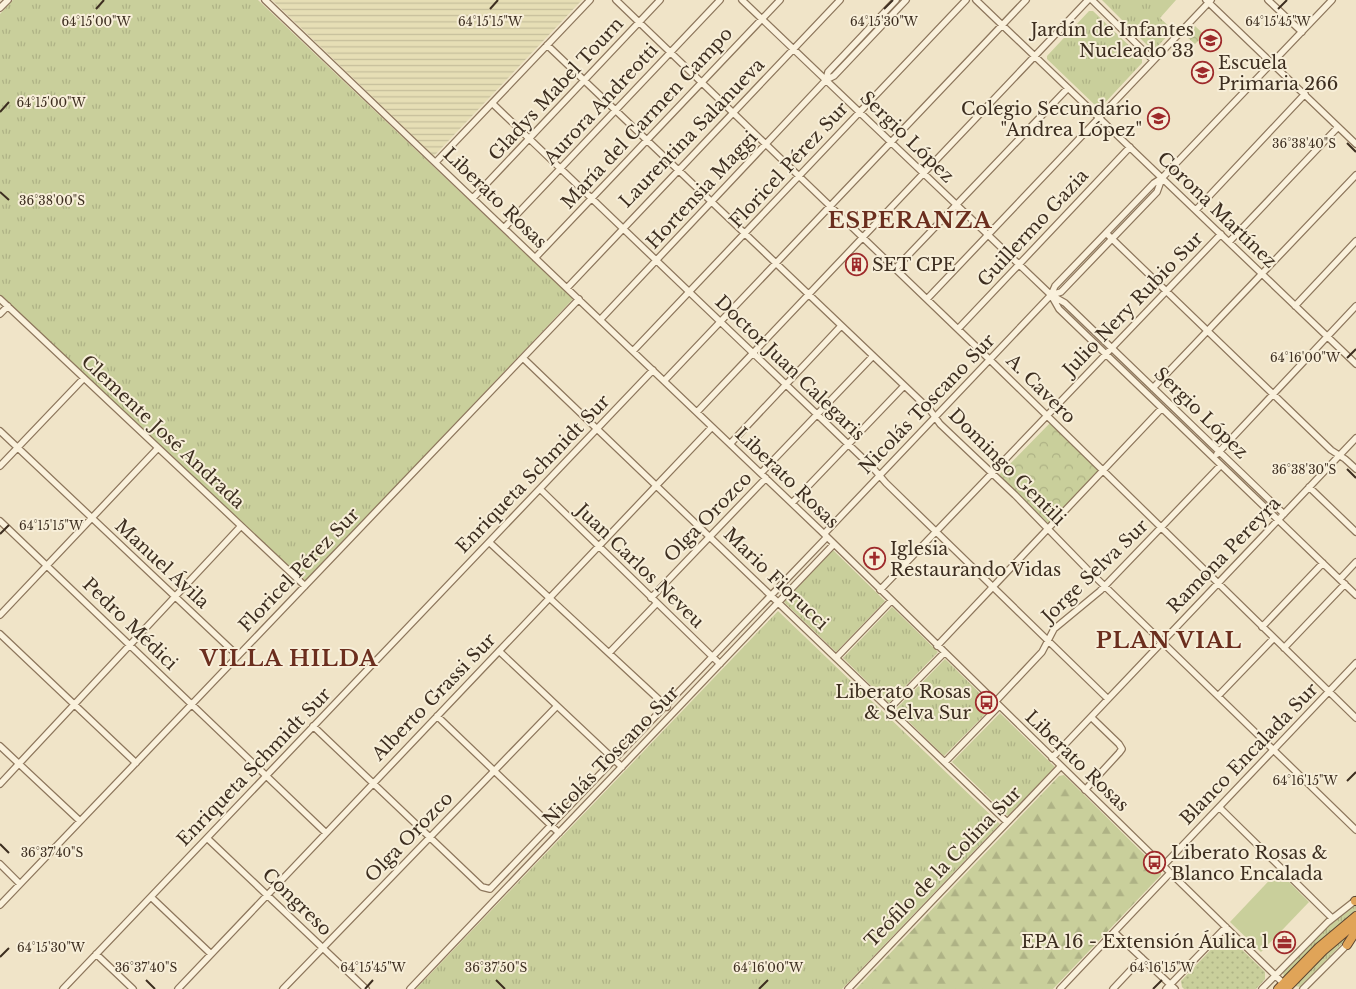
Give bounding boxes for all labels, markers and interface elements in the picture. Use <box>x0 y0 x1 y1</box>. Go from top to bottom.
street label: Gladys Mabel Tourn <box>484 13 628 165</box>
text: 64°15'00"W <box>61 14 131 29</box>
text: 64°15'15"W <box>458 14 523 29</box>
text: 64°15'30"W <box>850 14 919 29</box>
text: 64°15'45"W <box>1245 14 1312 29</box>
place label: Jardín de Infantes Nucleado 33 <box>1029 19 1194 62</box>
street label: María del Carmen Campo <box>557 23 737 213</box>
school or university icon: Jardín de Infantes Nucleado 33 <box>1198 28 1222 52</box>
street label: Aurora Andreotti <box>539 39 663 170</box>
place label: Escuela Primaria 266 <box>1218 52 1338 95</box>
street label: Laurentina Salanueva <box>615 54 769 212</box>
school or university icon: Escuela Primaria 266 <box>1190 61 1214 85</box>
street label: Sergio López <box>856 87 958 187</box>
text: 64°15'00"W <box>16 95 86 110</box>
street label: Floricel Pérez Sur <box>725 97 853 232</box>
place label: Colegio Secundario "Andrea López" <box>961 98 1142 141</box>
school or university icon: Colegio Secundario "Andrea López" <box>1146 107 1170 131</box>
street label: Hortensia Maggi <box>642 127 762 253</box>
text: 36°38'40"S <box>1272 136 1336 151</box>
street label: Liberato Rosas <box>439 143 551 253</box>
street label: Corona Martínez <box>1153 147 1281 273</box>
street label: Guillermo Gazia <box>973 165 1093 291</box>
text: 36°38'00"S <box>19 193 85 208</box>
district label: ESPERANZA <box>828 207 993 234</box>
street label: Julio Nery Rubio Sur <box>1057 227 1208 382</box>
building icon: SET CPE <box>844 253 868 277</box>
place label: SET CPE <box>872 254 956 276</box>
street label: Doctor Juan Calegaris <box>711 291 869 445</box>
street label: Nicolás Toscano Sur <box>855 329 1000 478</box>
street label: A. Cavero <box>1001 349 1080 428</box>
text: 64°16'00"W <box>1270 350 1341 365</box>
street label: Clemente José Andrada <box>77 351 249 513</box>
street label: Sergio López <box>1150 363 1252 463</box>
street label: Enriqueta Schmidt Sur <box>452 390 615 558</box>
street label: Domingo Gentili <box>944 404 1070 530</box>
street label: Liberato Rosas <box>731 423 843 533</box>
text: 36°38'30"S <box>1272 462 1337 477</box>
street label: Olga Orozco <box>659 467 757 567</box>
street label: Ramona Pereyra <box>1163 492 1285 618</box>
street label: Juan Carlos Neveu <box>570 498 708 633</box>
street label: Floricel Pérez Sur <box>234 503 364 637</box>
street label: Manuel Ávila <box>110 514 214 613</box>
street label: Jorge Selva Sur <box>1036 515 1153 629</box>
text: 64°15'15"W <box>19 518 84 533</box>
street label: Mario Fiorucci <box>719 523 833 635</box>
place label: Iglesia Restaurando Vidas <box>890 538 1061 581</box>
church icon: Iglesia Restaurando Vidas <box>862 547 886 571</box>
street label: Pedro Médici <box>78 573 182 675</box>
district label: PLAN VIAL <box>1096 627 1242 654</box>
street label: Alberto Grassi Sur <box>367 629 501 766</box>
district label: VILLA HILDA <box>199 645 378 672</box>
street label: Blanco Encalada Sur <box>1175 678 1323 830</box>
street label: Nicolás Toscano Sur <box>539 681 684 830</box>
place label: Liberato Rosas & Selva Sur <box>835 681 971 724</box>
street label: Enriqueta Schmidt Sur <box>173 683 336 851</box>
bus stop icon: Liberato Rosas & Selva Sur <box>975 690 999 714</box>
street label: Liberato Rosas <box>1021 706 1133 816</box>
text: 64°16'15"W <box>1272 773 1338 788</box>
street label: Teófilo de la Colina Sur <box>860 782 1026 952</box>
street label: Olga Orozco <box>360 787 458 887</box>
place label: Liberato Rosas & Blanco Encalada <box>1171 842 1328 885</box>
text: 36°37'40"S <box>21 845 84 860</box>
bus stop icon: Liberato Rosas & Blanco Encalada <box>1143 851 1167 875</box>
street label: Congreso <box>258 864 336 940</box>
place label: EPA 16 - Extensión Áulica 1 <box>1021 930 1269 953</box>
office icon: EPA 16 - Extensión Áulica 1 <box>1273 930 1297 954</box>
text: 64°15'30"W <box>17 940 86 955</box>
text: 36°37'40"S <box>115 960 178 975</box>
text: 64°15'45"W <box>340 960 407 975</box>
text: 36°37'50"S <box>465 960 528 975</box>
text: 64°16'00"W <box>733 960 804 975</box>
text: 64°16'15"W <box>1129 960 1195 975</box>

